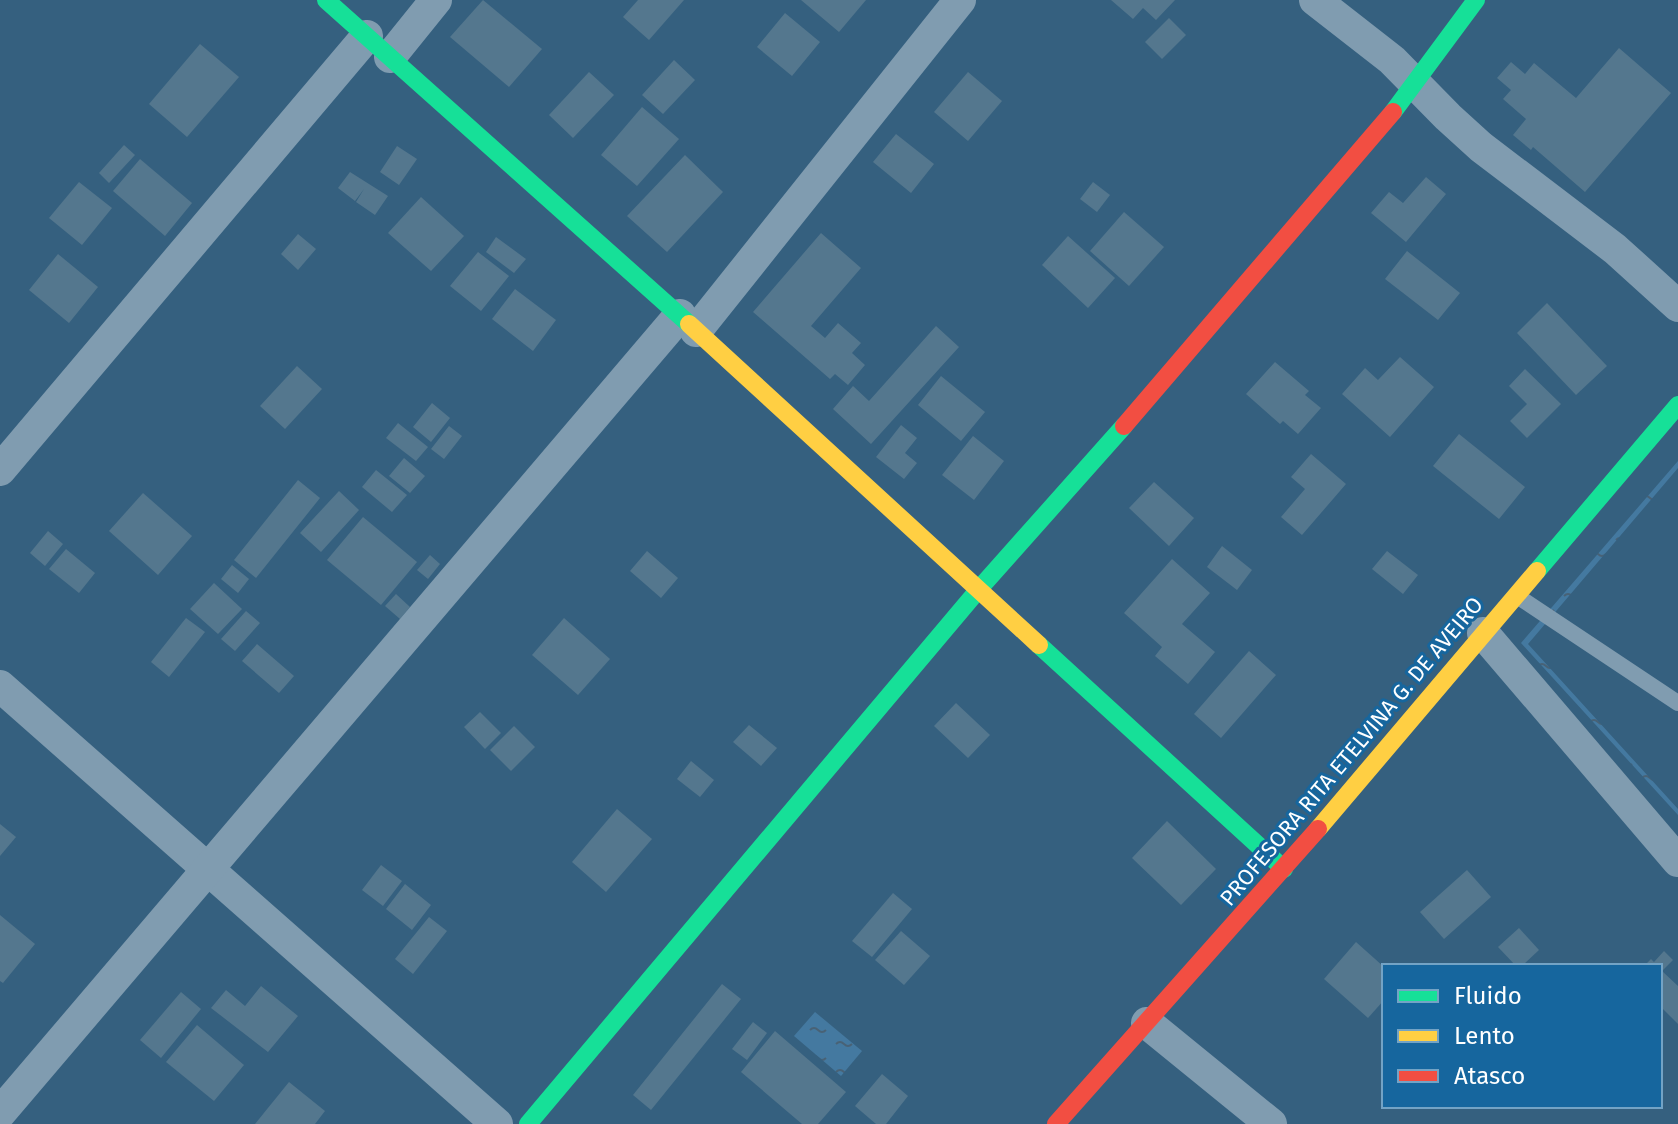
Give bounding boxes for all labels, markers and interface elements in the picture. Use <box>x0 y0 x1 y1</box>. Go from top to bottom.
street label: PROFESORA RITA ETELVINA G. DE AVEIRO <box>1214 591 1489 911</box>
legend <box>1382 964 1662 1108</box>
text: Fluido <box>1454 982 1522 1010</box>
text: Lento <box>1454 1022 1515 1050</box>
text: Atasco <box>1454 1062 1525 1090</box>

